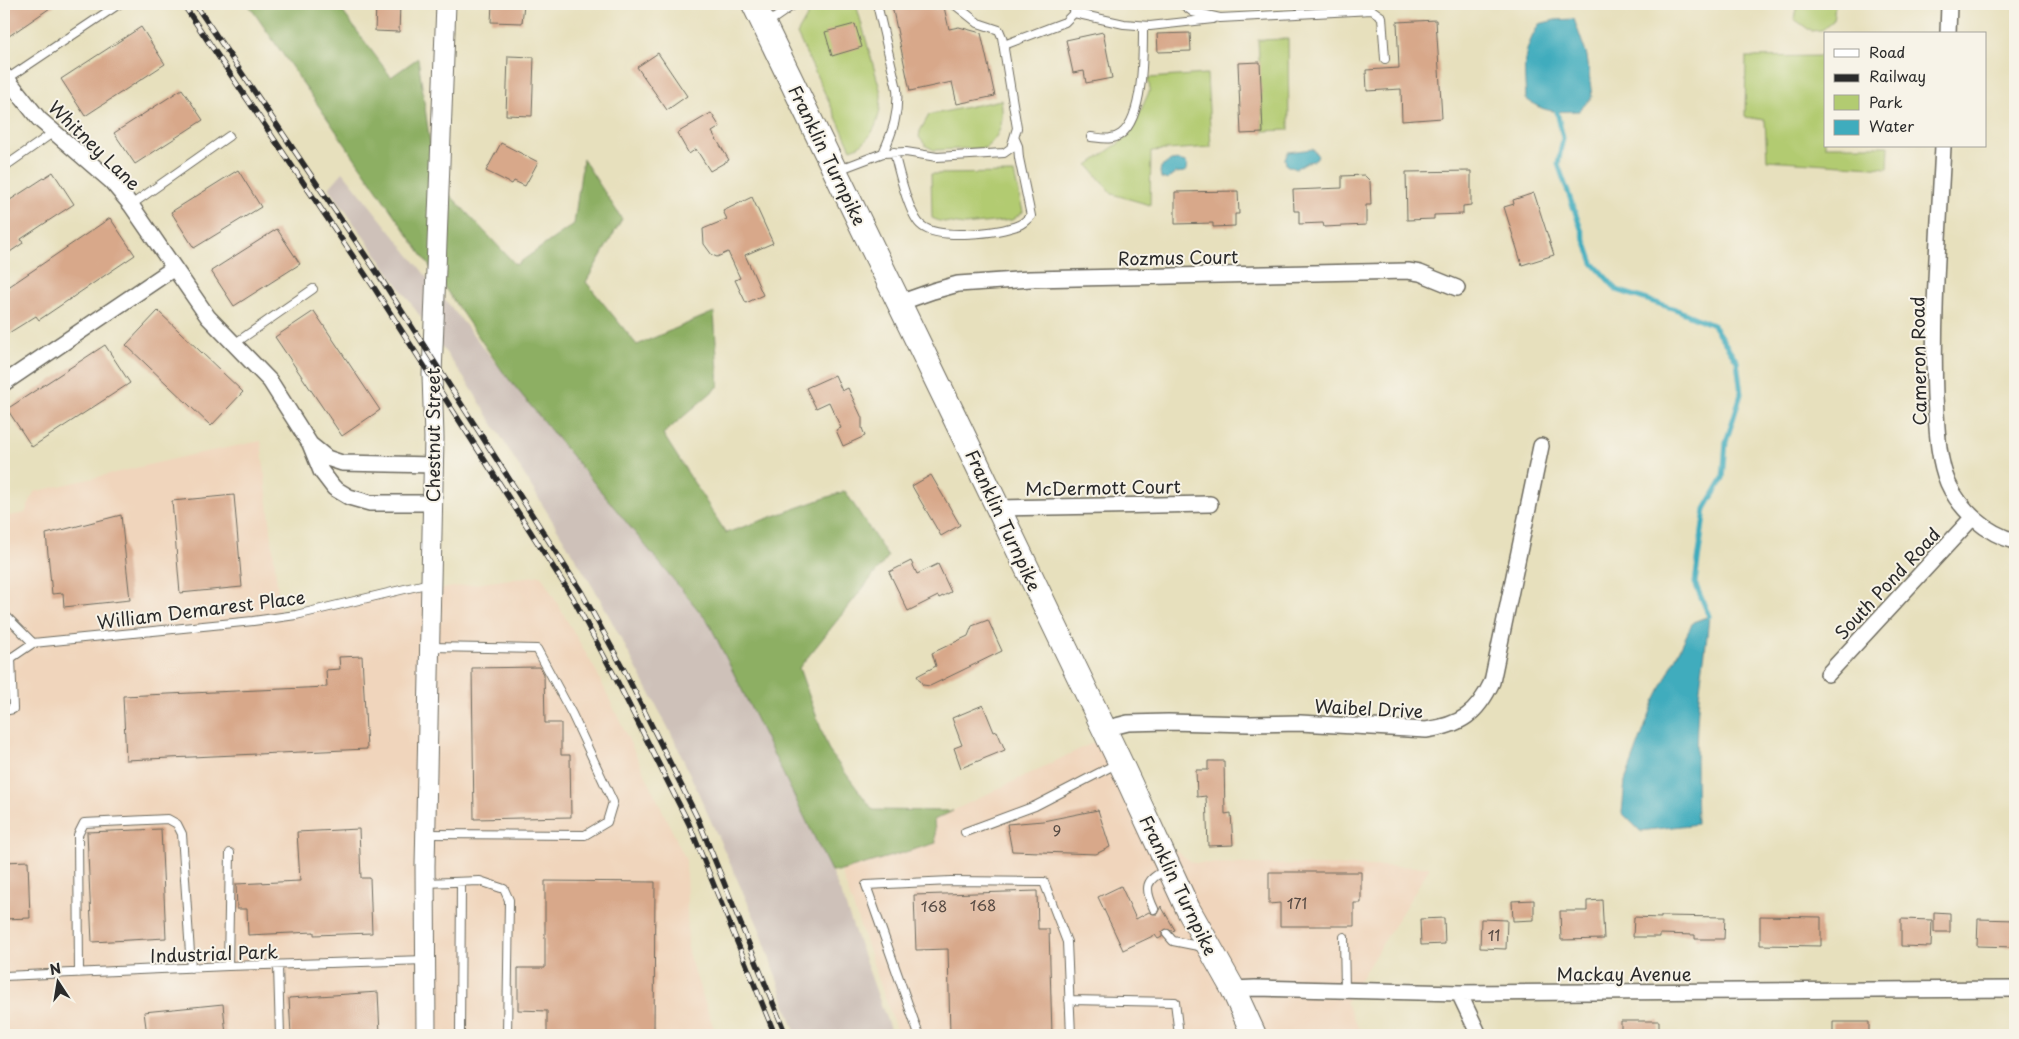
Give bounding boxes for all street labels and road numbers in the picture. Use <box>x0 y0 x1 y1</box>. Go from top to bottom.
street label: Franklin Turnpike <box>782 80 874 230</box>
street label: Whitney Lane <box>43 94 147 196</box>
street label: Rozmus Court <box>1117 242 1239 272</box>
street label: Cameron Road <box>1903 296 1933 426</box>
street label: Chestnut Street <box>419 368 446 502</box>
street label: Franklin Turnpike <box>959 445 1049 595</box>
street label: McDermott Court <box>1025 472 1181 502</box>
street label: South Pond Road <box>1828 521 1946 645</box>
street label: William Demarest Place <box>95 583 307 635</box>
street label: Waibel Drive <box>1314 692 1424 724</box>
street label: Franklin Turnpike <box>1133 810 1225 960</box>
street label: Industrial Park <box>150 937 278 969</box>
street label: Mackay Avenue <box>1557 960 1692 987</box>

